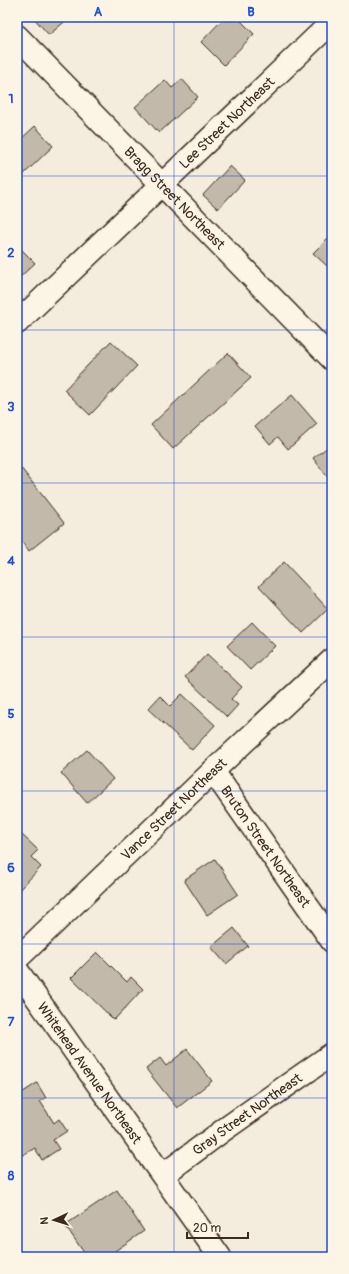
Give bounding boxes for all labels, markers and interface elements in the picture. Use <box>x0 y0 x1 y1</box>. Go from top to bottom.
text: A <box>94 4 103 20</box>
text: B <box>247 4 255 20</box>
street label: Lee Street Northeast <box>176 73 278 172</box>
text: 1 <box>8 91 14 107</box>
street label: Bragg Street Northeast <box>120 143 229 253</box>
text: 2 <box>7 245 15 261</box>
text: 3 <box>7 399 15 415</box>
text: 4 <box>7 553 15 569</box>
text: 5 <box>7 706 15 722</box>
street label: Vance Street Northeast <box>117 754 231 864</box>
street label: Bruton Street Northeast <box>217 783 314 911</box>
text: 6 <box>7 860 15 876</box>
street label: Whitehead Avenue Northeast <box>34 999 145 1147</box>
text: 7 <box>8 1014 15 1030</box>
street label: Gray Street Northeast <box>189 1069 306 1159</box>
text: 8 <box>8 1168 15 1184</box>
north arrow <box>34 1200 74 1240</box>
scale bar <box>187 1214 248 1240</box>
text: N <box>38 1216 51 1225</box>
text: 20 m <box>193 1221 222 1236</box>

